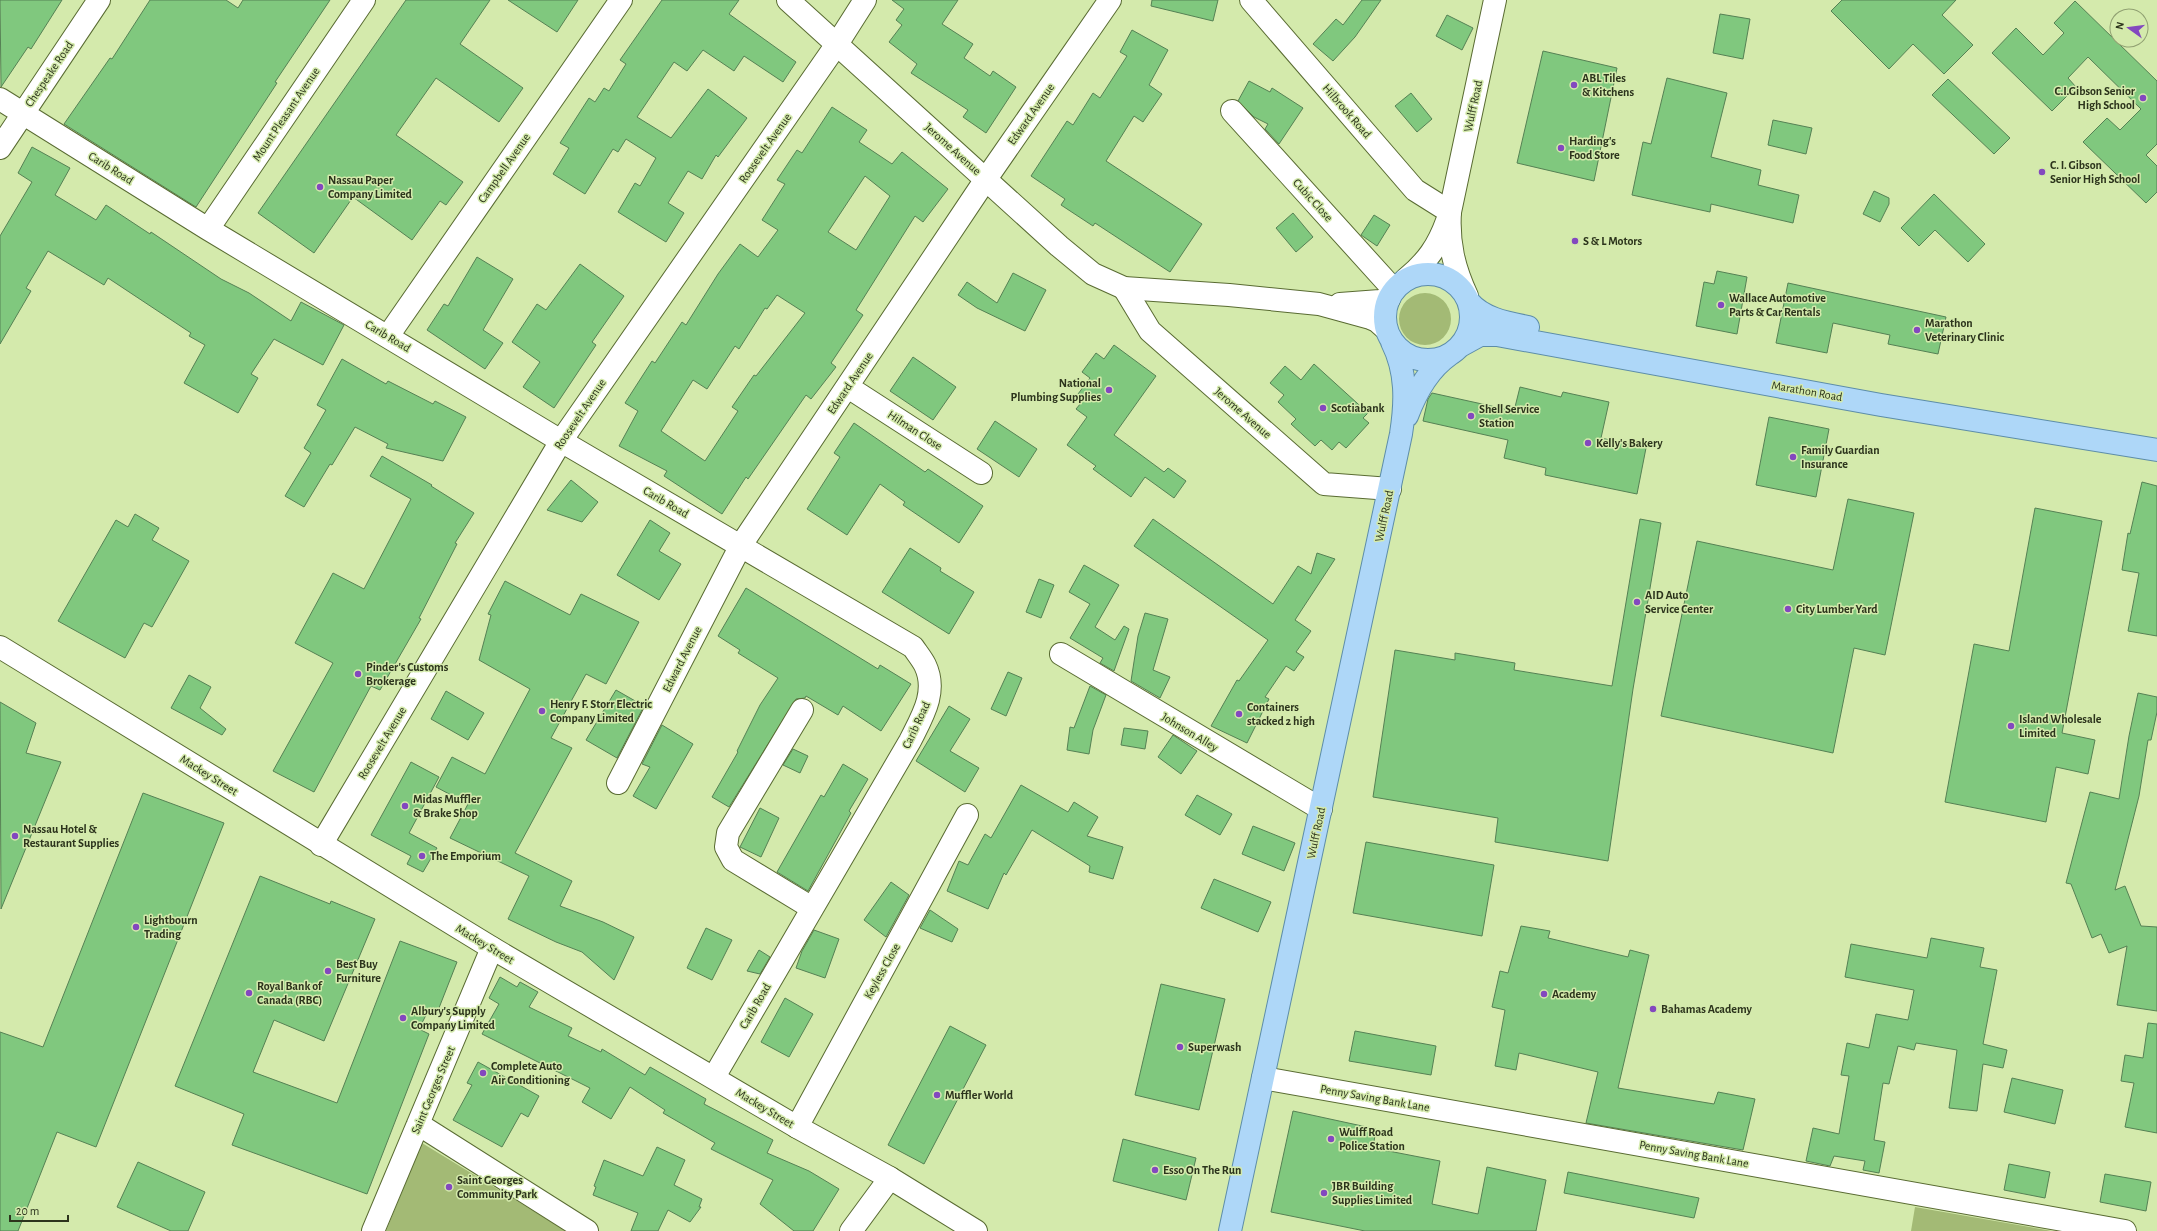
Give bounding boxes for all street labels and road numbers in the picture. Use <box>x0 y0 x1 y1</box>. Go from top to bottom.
street label: Chespeake Road <box>23 39 75 109</box>
street label: Mount Pleasant Avenue <box>250 65 322 163</box>
street label: Wulff Road <box>1462 79 1484 133</box>
street label: Edward Avenue <box>1005 81 1057 147</box>
street label: Hilbrook Road <box>1320 82 1374 140</box>
street label: Roosevelt Avenue <box>737 111 793 185</box>
street label: Jerome Avenue <box>923 121 983 177</box>
street label: Campbell Avenue <box>476 131 532 205</box>
street label: Carib Road <box>86 150 136 186</box>
street label: Cubic Close <box>1291 176 1335 224</box>
street label: Carib Road <box>363 318 413 354</box>
street label: Edward Avenue <box>825 350 875 416</box>
street label: Roosevelt Avenue <box>552 377 608 451</box>
street label: Marathon Road <box>1771 379 1843 403</box>
street label: Jerome Avenue <box>1212 385 1274 441</box>
street label: Hilman Close <box>886 408 944 452</box>
street label: Carib Road <box>641 484 691 520</box>
street label: Wulff Road <box>1373 489 1395 543</box>
street label: Edward Avenue <box>660 624 704 694</box>
street label: Carib Road <box>900 700 932 750</box>
street label: Roosevelt Avenue <box>356 705 408 781</box>
street label: Johnson Alley <box>1159 710 1220 754</box>
street label: Mackey Street <box>177 753 240 798</box>
street label: Wulff Road <box>1305 806 1327 860</box>
street label: Mackey Street <box>453 922 516 967</box>
street label: Keyless Close <box>862 941 903 1001</box>
street label: Carib Road <box>737 981 773 1031</box>
street label: Saint Georges Street <box>409 1044 457 1136</box>
street label: Penny Saving Bank Lane <box>1319 1082 1431 1115</box>
street label: Mackey Street <box>733 1086 796 1131</box>
street label: Penny Saving Bank Lane <box>1638 1138 1750 1171</box>

